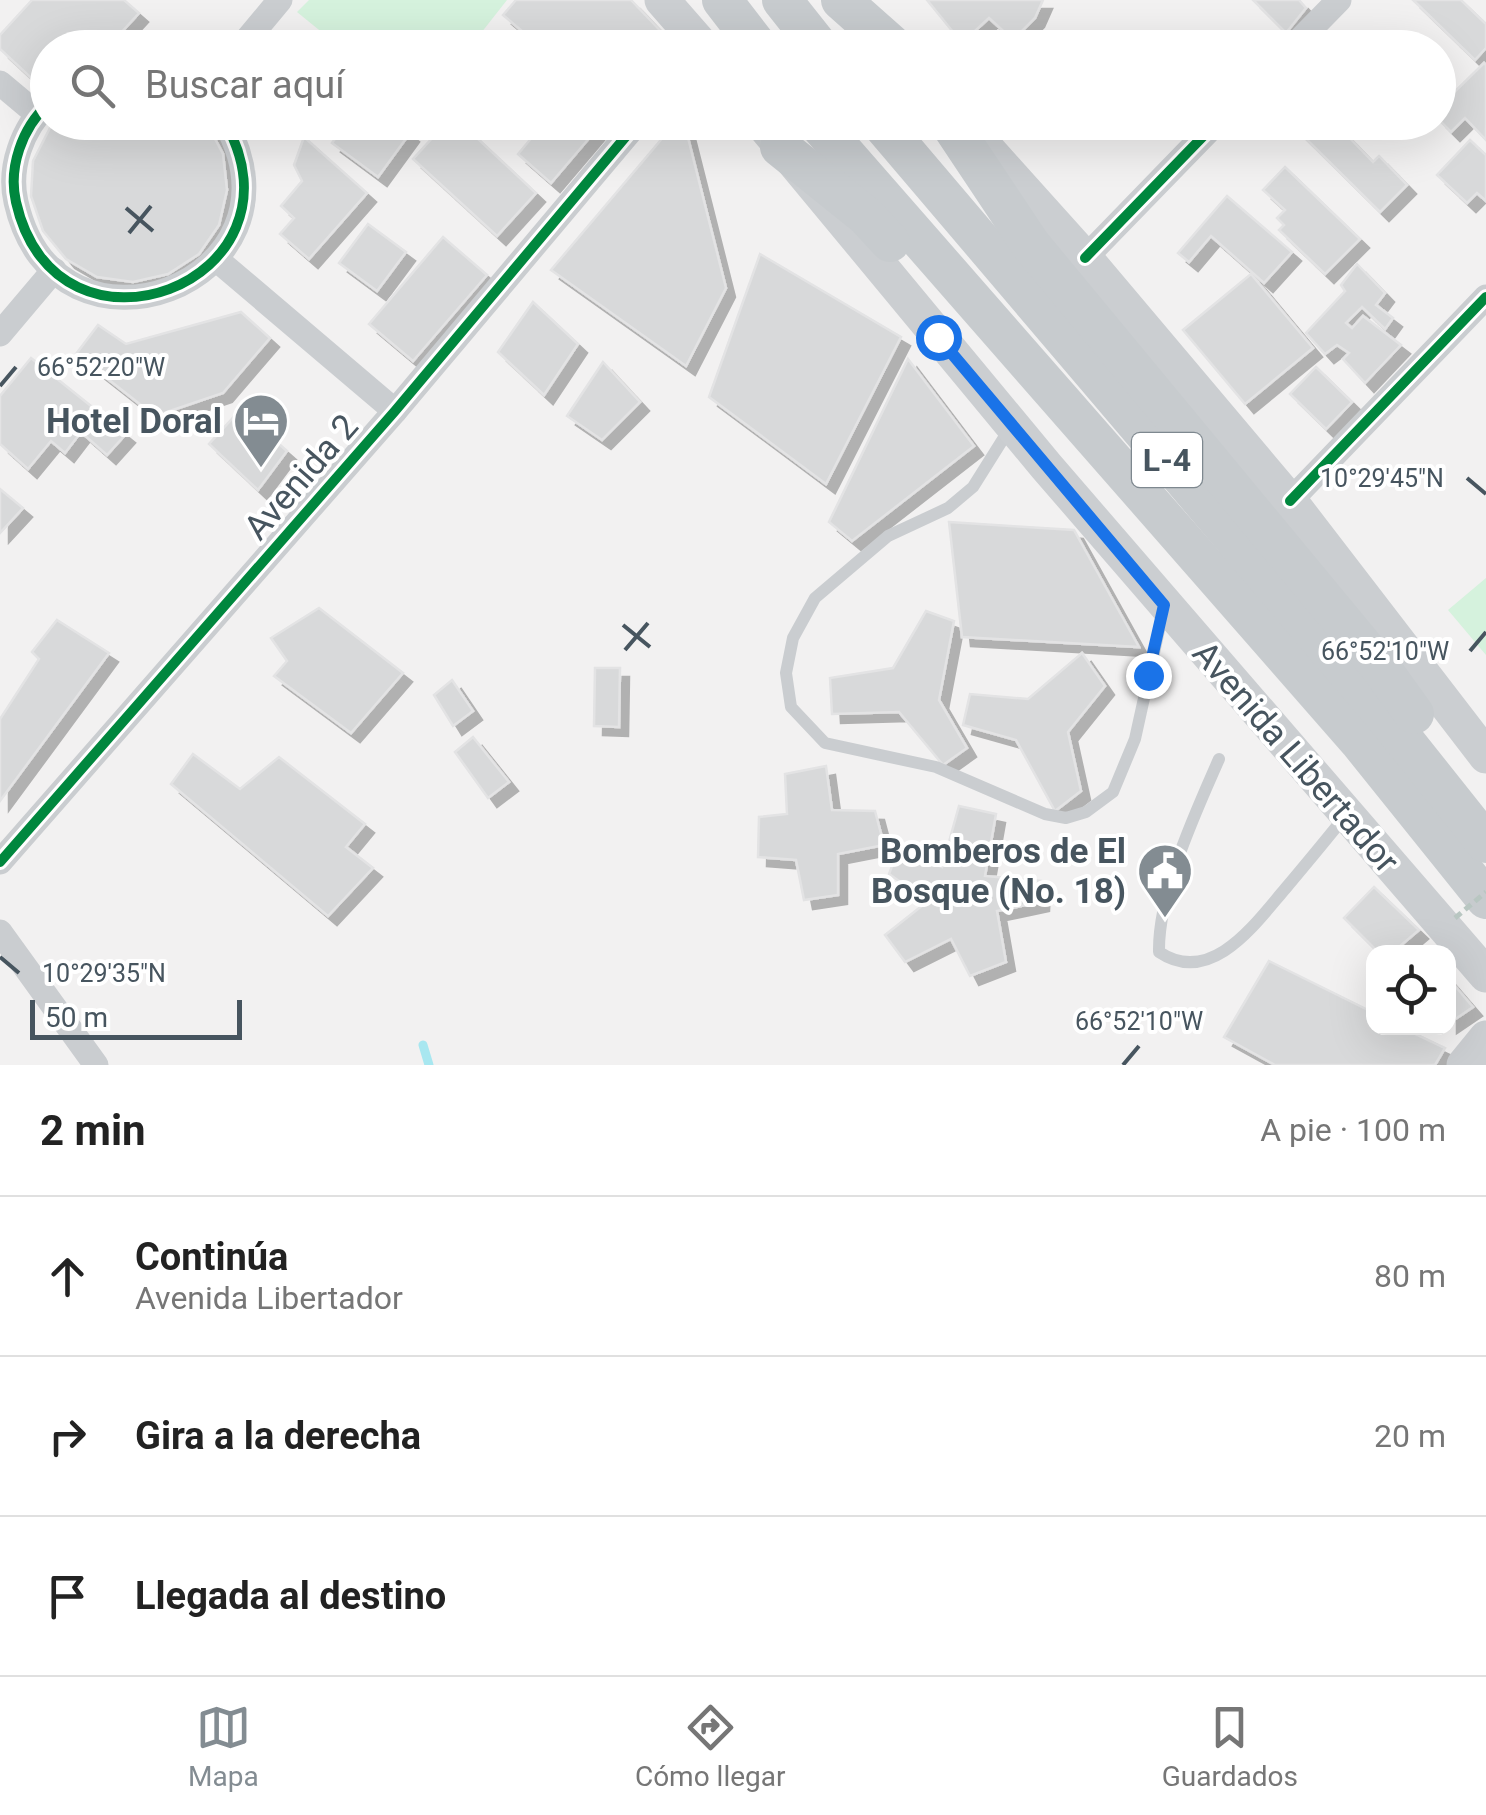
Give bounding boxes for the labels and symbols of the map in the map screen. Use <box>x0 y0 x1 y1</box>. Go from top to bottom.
route start <box>916 315 962 361</box>
text: 66°52'20"W <box>37 353 165 382</box>
hotel icon: Hotel Doral <box>231 391 291 470</box>
place label: Hotel Doral <box>46 401 222 442</box>
street label: Avenida 2 <box>236 406 367 548</box>
road number: L-4 <box>1132 433 1202 487</box>
text: 10°29'45"N <box>1320 464 1444 493</box>
street label: Avenida Libertador <box>1184 633 1407 881</box>
text: 66°52'10"W <box>1321 637 1449 666</box>
route end <box>1126 653 1172 699</box>
place label: Bomberos de El Bosque (No. 18) <box>871 831 1126 912</box>
public building icon: Bomberos de El Bosque (No. 18) <box>1135 841 1195 920</box>
text: 10°29'35"N <box>42 959 166 988</box>
scale bar <box>30 995 242 1040</box>
text: 66°52'10"W <box>1075 1007 1203 1036</box>

